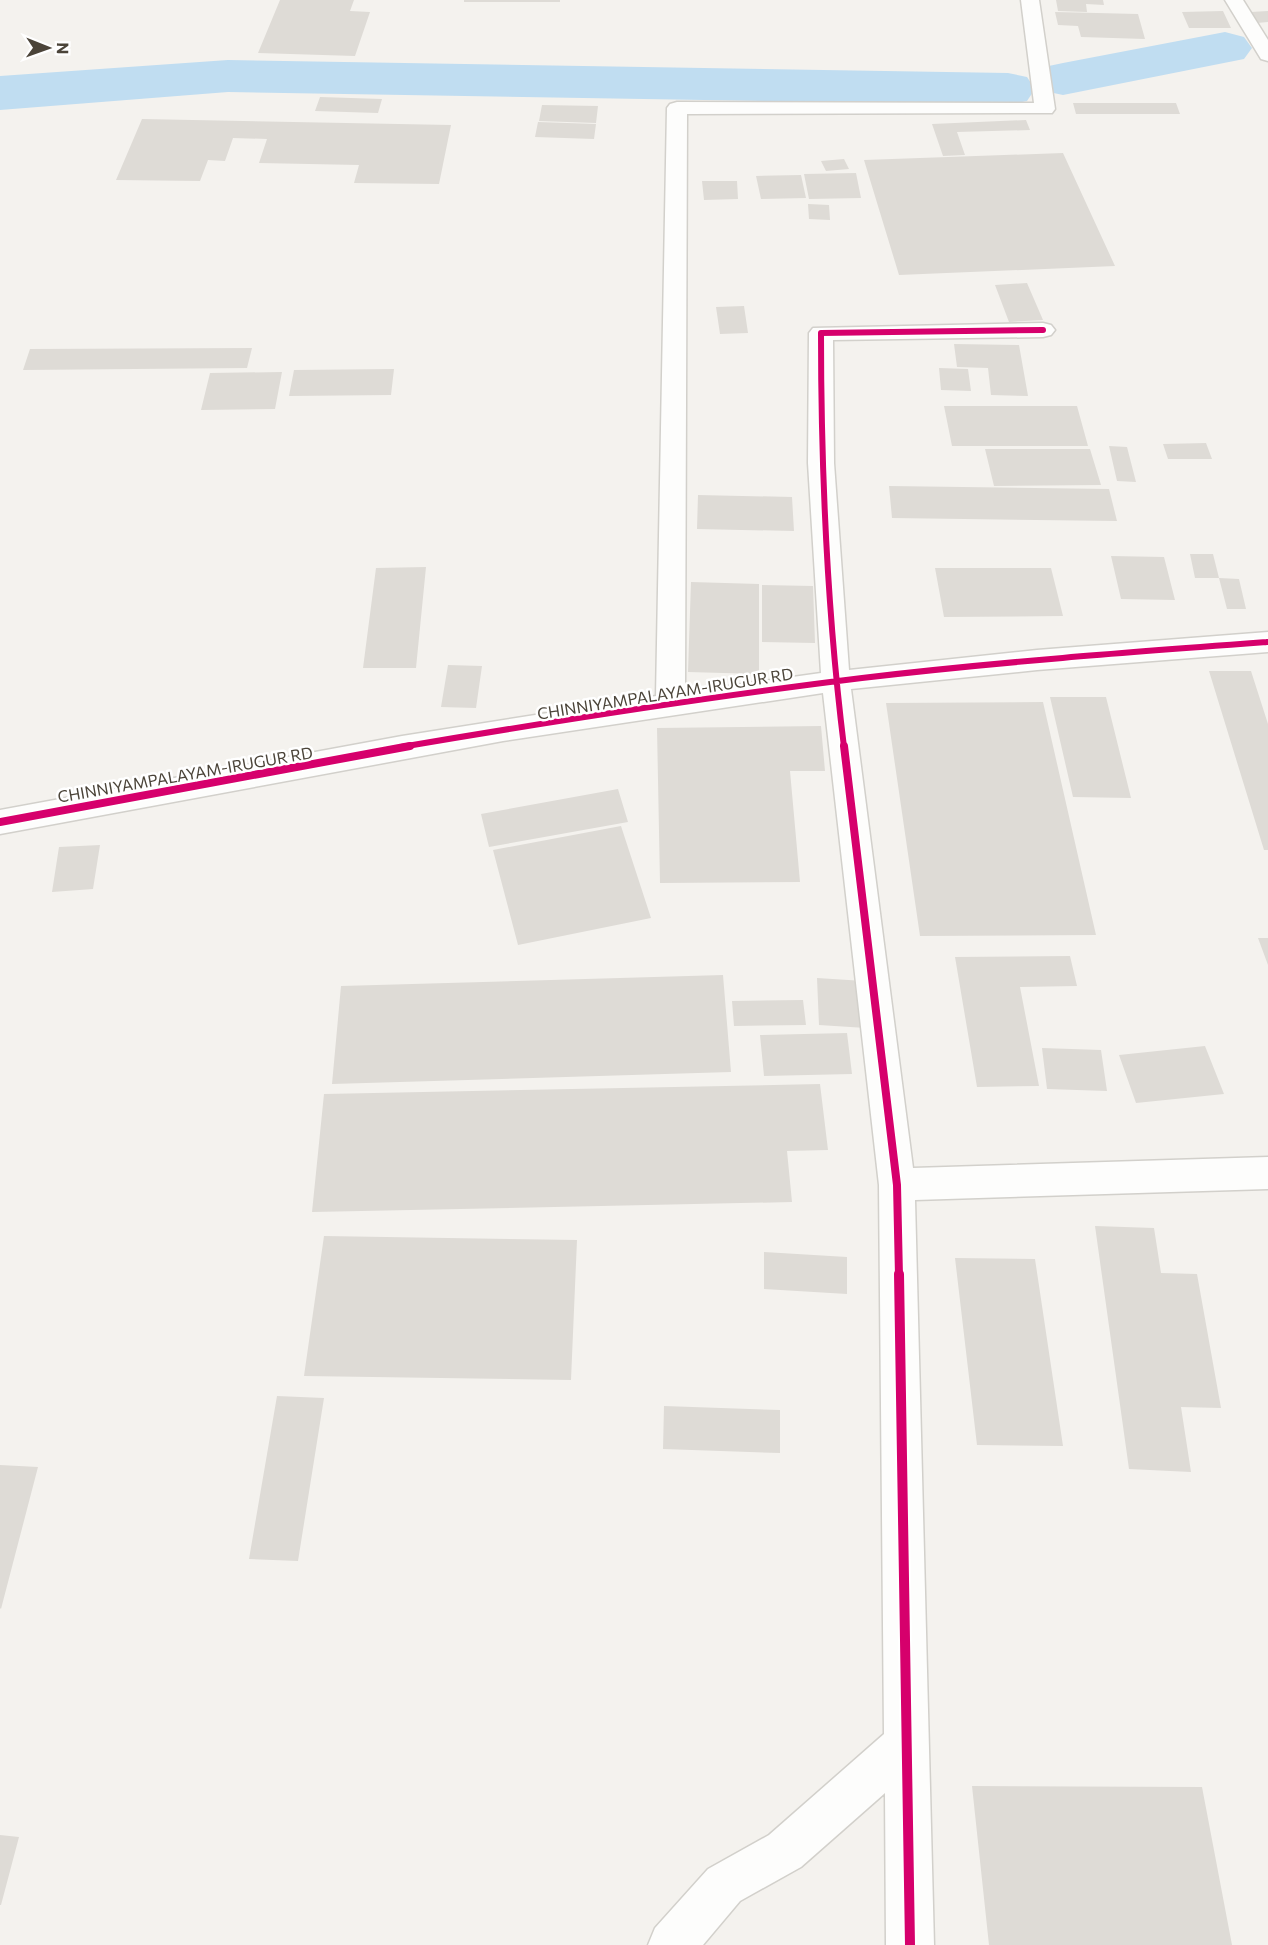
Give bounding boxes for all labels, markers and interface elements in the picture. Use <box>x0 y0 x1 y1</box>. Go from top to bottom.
north arrow <box>18 18 78 78</box>
text: N <box>54 42 73 54</box>
street label: CHINNIYAMPALAYAM-IRUGUR RD <box>536 663 794 723</box>
street label: CHINNIYAMPALAYAM-IRUGUR RD <box>56 742 314 806</box>

